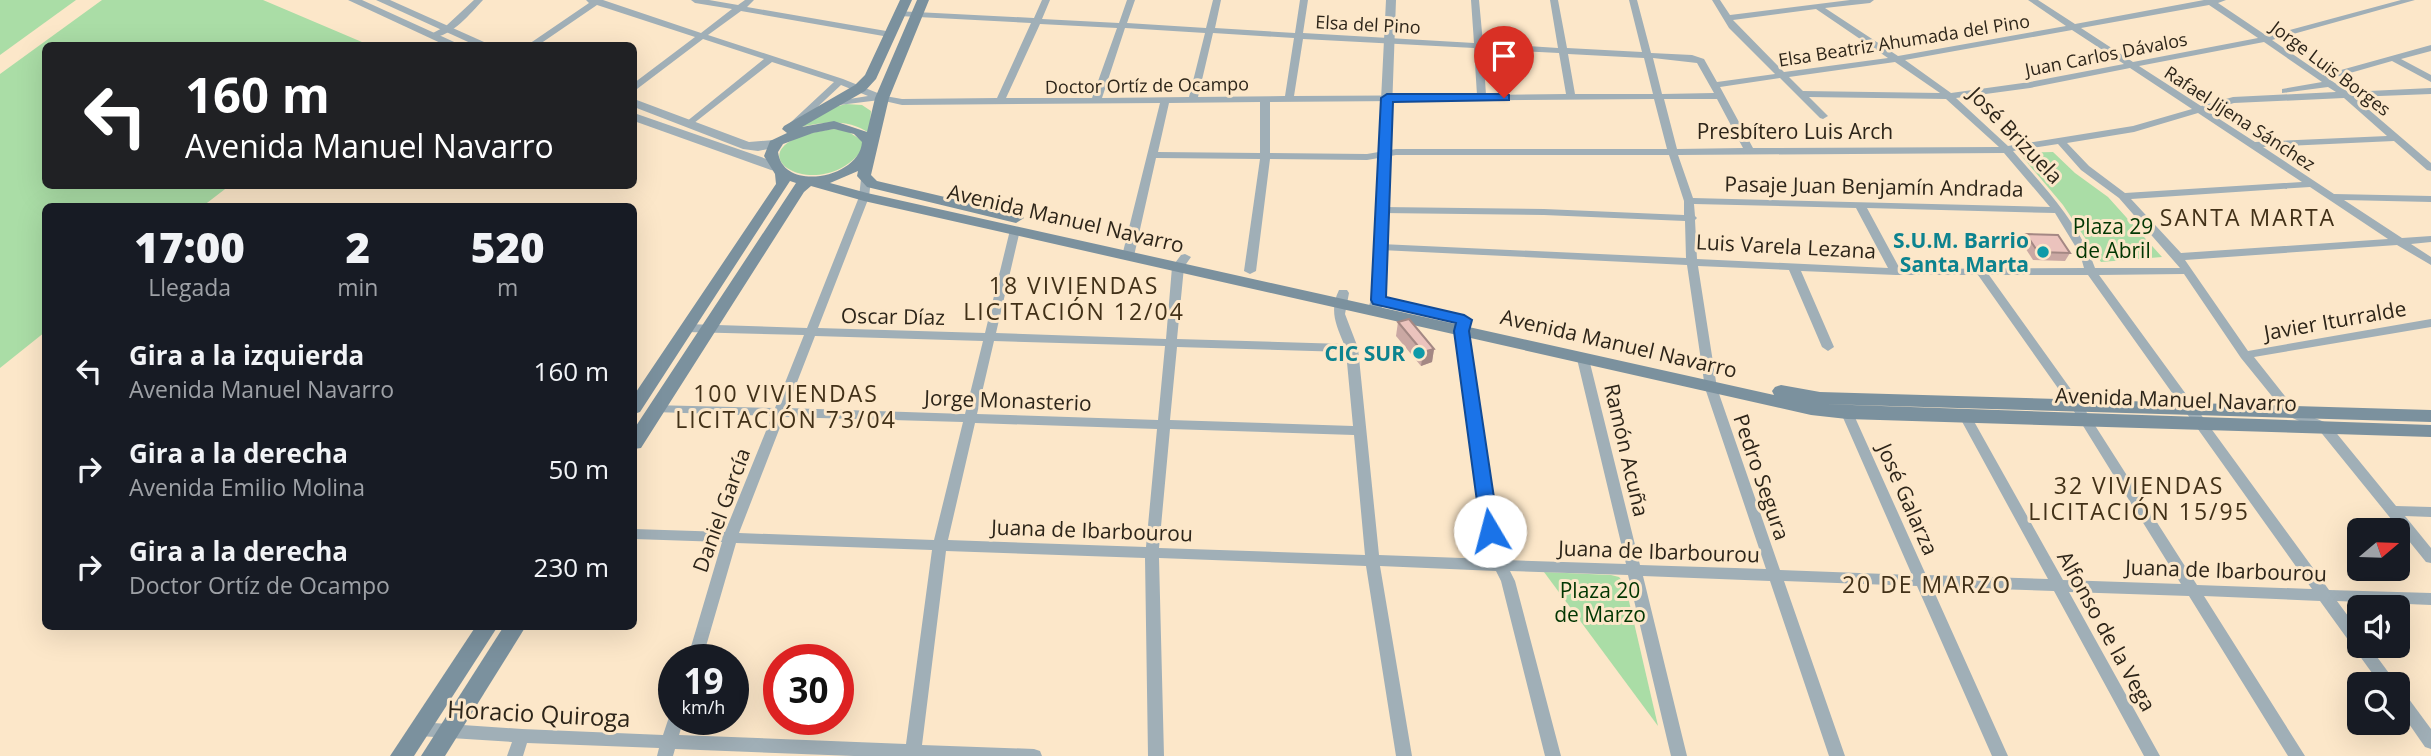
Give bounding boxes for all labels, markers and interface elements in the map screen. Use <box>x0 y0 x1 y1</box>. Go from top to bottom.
street label: Elsa Beatriz Ahumada del Pino <box>1777 8 2031 72</box>
street label: Elsa del Pino <box>1315 9 1421 39</box>
street label: Jorge Luis Borges <box>2265 14 2396 121</box>
pin <box>1474 26 1534 98</box>
street label: Juan Carlos Dávalos <box>2021 26 2189 82</box>
icon: arrive <box>1485 37 1523 75</box>
street label: Rafael Jijena Sánchez <box>2160 60 2320 176</box>
text: 160 m <box>185 61 330 127</box>
icon: left <box>70 70 161 161</box>
street label: Doctor Ortíz de Ocampo <box>1045 71 1249 99</box>
street label: José Brizuela <box>1961 79 2069 189</box>
street label: Presbítero Luis Arch <box>1697 117 1893 145</box>
text: Avenida Manuel Navarro <box>185 124 554 167</box>
street label: Pasaje Juan Benjamín Andrada <box>1724 169 2024 203</box>
street label: Avenida Manuel Navarro <box>945 177 1187 259</box>
district label: SANTA MARTA <box>2160 201 2336 233</box>
park label: Plaza 29 de Abril <box>2073 212 2153 264</box>
text: 17:00 <box>134 218 245 275</box>
text: 2 <box>346 218 370 275</box>
text: 520 <box>471 218 545 275</box>
place label: S.U.M. Barrio Santa Marta <box>1893 226 2029 278</box>
street label: Luis Varela Lezana <box>1695 227 1877 265</box>
marker: S.U.M. Barrio Santa Marta <box>2035 244 2051 260</box>
district label: 18 VIVIENDAS LICITACIÓN 12/04 <box>963 269 1185 327</box>
text: Llegada <box>148 271 231 303</box>
text: min <box>337 271 378 303</box>
text: m <box>497 271 518 303</box>
street label: Javier Iturralde <box>2260 294 2408 347</box>
street label: Oscar Díaz <box>841 301 945 331</box>
street label: Avenida Manuel Navarro <box>1498 302 1740 384</box>
text: Gira a la izquierda <box>129 337 364 373</box>
place label: CIC SUR <box>1325 339 1405 367</box>
marker: CIC SUR <box>1411 345 1427 361</box>
icon: left <box>70 352 108 390</box>
text: 160 m <box>534 353 609 389</box>
text: Avenida Manuel Navarro <box>129 373 394 405</box>
district label: 100 VIVIENDAS LICITACIÓN 73/04 <box>675 377 897 435</box>
street label: Ramón Acuña <box>1598 381 1656 519</box>
street label: Avenida Manuel Navarro <box>2055 381 2297 417</box>
street label: Jorge Monasterio <box>922 383 1092 417</box>
street label: Pedro Segura <box>1727 410 1797 544</box>
text: Gira a la derecha <box>129 435 348 471</box>
street label: José Galarza <box>1870 437 1945 559</box>
street label: Daniel García <box>686 444 756 576</box>
icon: right <box>70 450 108 488</box>
text: 50 m <box>548 451 609 487</box>
district label: 32 VIVIENDAS LICITACIÓN 15/95 <box>2028 469 2250 527</box>
text: Avenida Emilio Molina <box>129 471 365 503</box>
position arrow <box>1453 494 1527 568</box>
street label: Juana de Ibarbourou <box>989 512 1193 548</box>
north arrow <box>2347 518 2410 581</box>
map controls <box>2347 518 2410 735</box>
text: Gira a la derecha <box>129 533 348 569</box>
street label: Juana de Ibarbourou <box>1556 533 1760 569</box>
street label: Alfonso de la Vega <box>2051 546 2163 716</box>
icon: right <box>70 548 108 586</box>
text: 230 m <box>534 549 609 585</box>
street label: Juana de Ibarbourou <box>2123 552 2327 588</box>
district label: 20 DE MARZO <box>1842 568 2012 600</box>
text: Doctor Ortíz de Ocampo <box>129 569 390 601</box>
park label: Plaza 20 de Marzo <box>1554 576 1646 628</box>
button: sound <box>2347 595 2410 658</box>
speed limit sign: 30 <box>763 644 854 735</box>
text: 19 <box>683 657 724 704</box>
button: search <box>2347 672 2410 735</box>
street label: Horacio Quiroga <box>446 692 632 734</box>
text: km/h <box>682 695 725 719</box>

